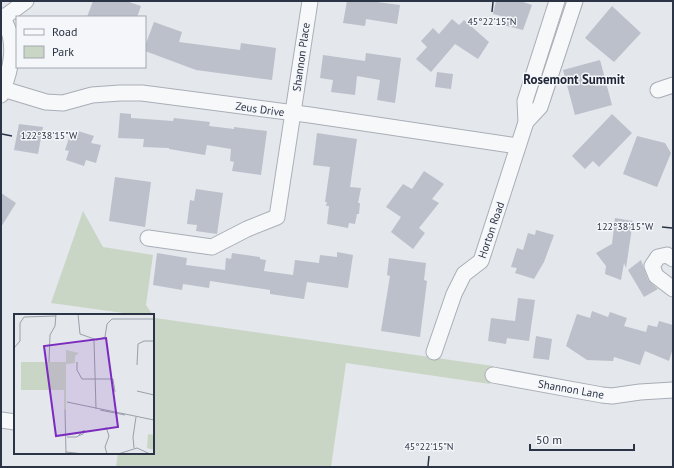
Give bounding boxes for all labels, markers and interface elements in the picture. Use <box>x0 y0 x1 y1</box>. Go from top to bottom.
text: 45°22'15"N <box>467 15 517 28</box>
legend <box>16 16 146 68</box>
street label: Shannon Place <box>289 21 313 92</box>
text: Road <box>52 24 77 39</box>
text: Park <box>52 44 74 59</box>
district label: Rosemont Summit <box>523 71 625 88</box>
street label: Zeus Drive <box>235 99 286 119</box>
text: 122°38'15"W <box>21 129 78 142</box>
street label: Horton Road <box>475 200 507 260</box>
text: 122°38'15"W <box>597 220 654 233</box>
inset map <box>14 314 154 454</box>
street label: Shannon Lane <box>537 376 605 402</box>
scale bar <box>530 426 634 452</box>
text: 50 m <box>536 432 562 447</box>
text: 45°22'15"N <box>404 440 454 453</box>

